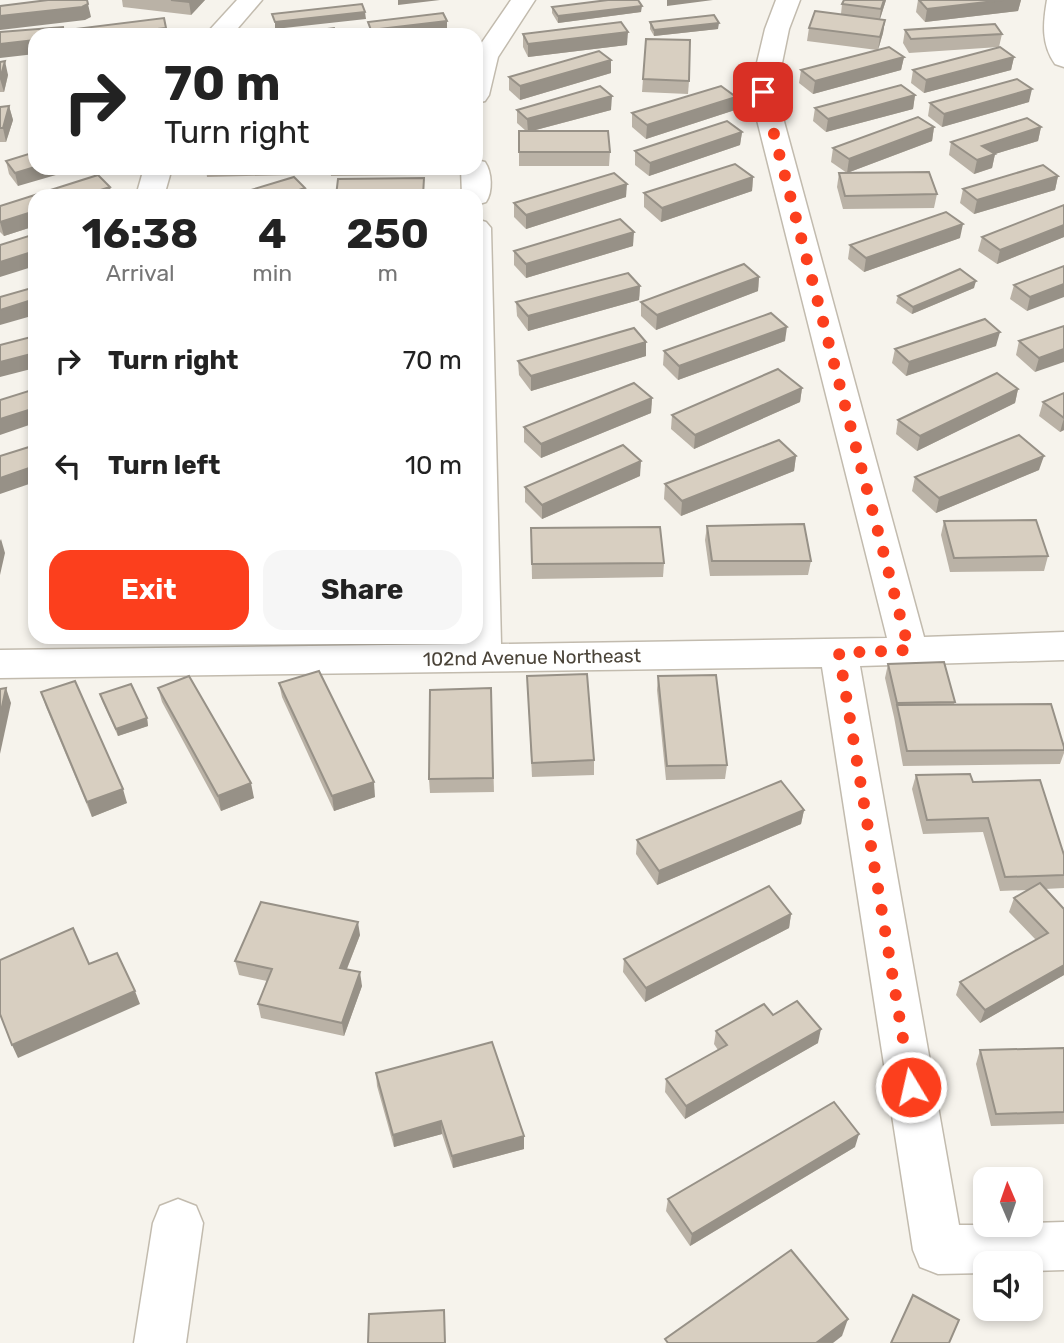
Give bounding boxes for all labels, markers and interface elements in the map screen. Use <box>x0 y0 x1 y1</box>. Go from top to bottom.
text: 70 m <box>164 54 281 112</box>
icon: right <box>49 56 140 147</box>
pin <box>733 62 793 122</box>
icon: arrive <box>744 73 782 111</box>
text: Turn right <box>164 113 309 151</box>
text: 16:38 <box>82 209 198 259</box>
text: 4 <box>258 209 287 259</box>
text: 250 <box>346 209 429 259</box>
text: Arrival <box>106 259 175 287</box>
text: min <box>252 259 292 287</box>
text: m <box>377 259 398 287</box>
icon: right <box>49 342 87 380</box>
text: Turn right <box>108 345 238 376</box>
text: 70 m <box>403 345 462 376</box>
icon: left <box>49 447 87 485</box>
text: Turn left <box>108 450 220 481</box>
text: 10 m <box>405 450 462 481</box>
button: Exit <box>49 550 249 630</box>
button: Share <box>263 550 462 630</box>
street label: 102nd Avenue Northeast <box>423 644 642 671</box>
position arrow <box>874 1050 948 1124</box>
north arrow <box>973 1167 1043 1237</box>
map controls <box>973 1167 1043 1321</box>
button: sound <box>973 1251 1043 1321</box>

